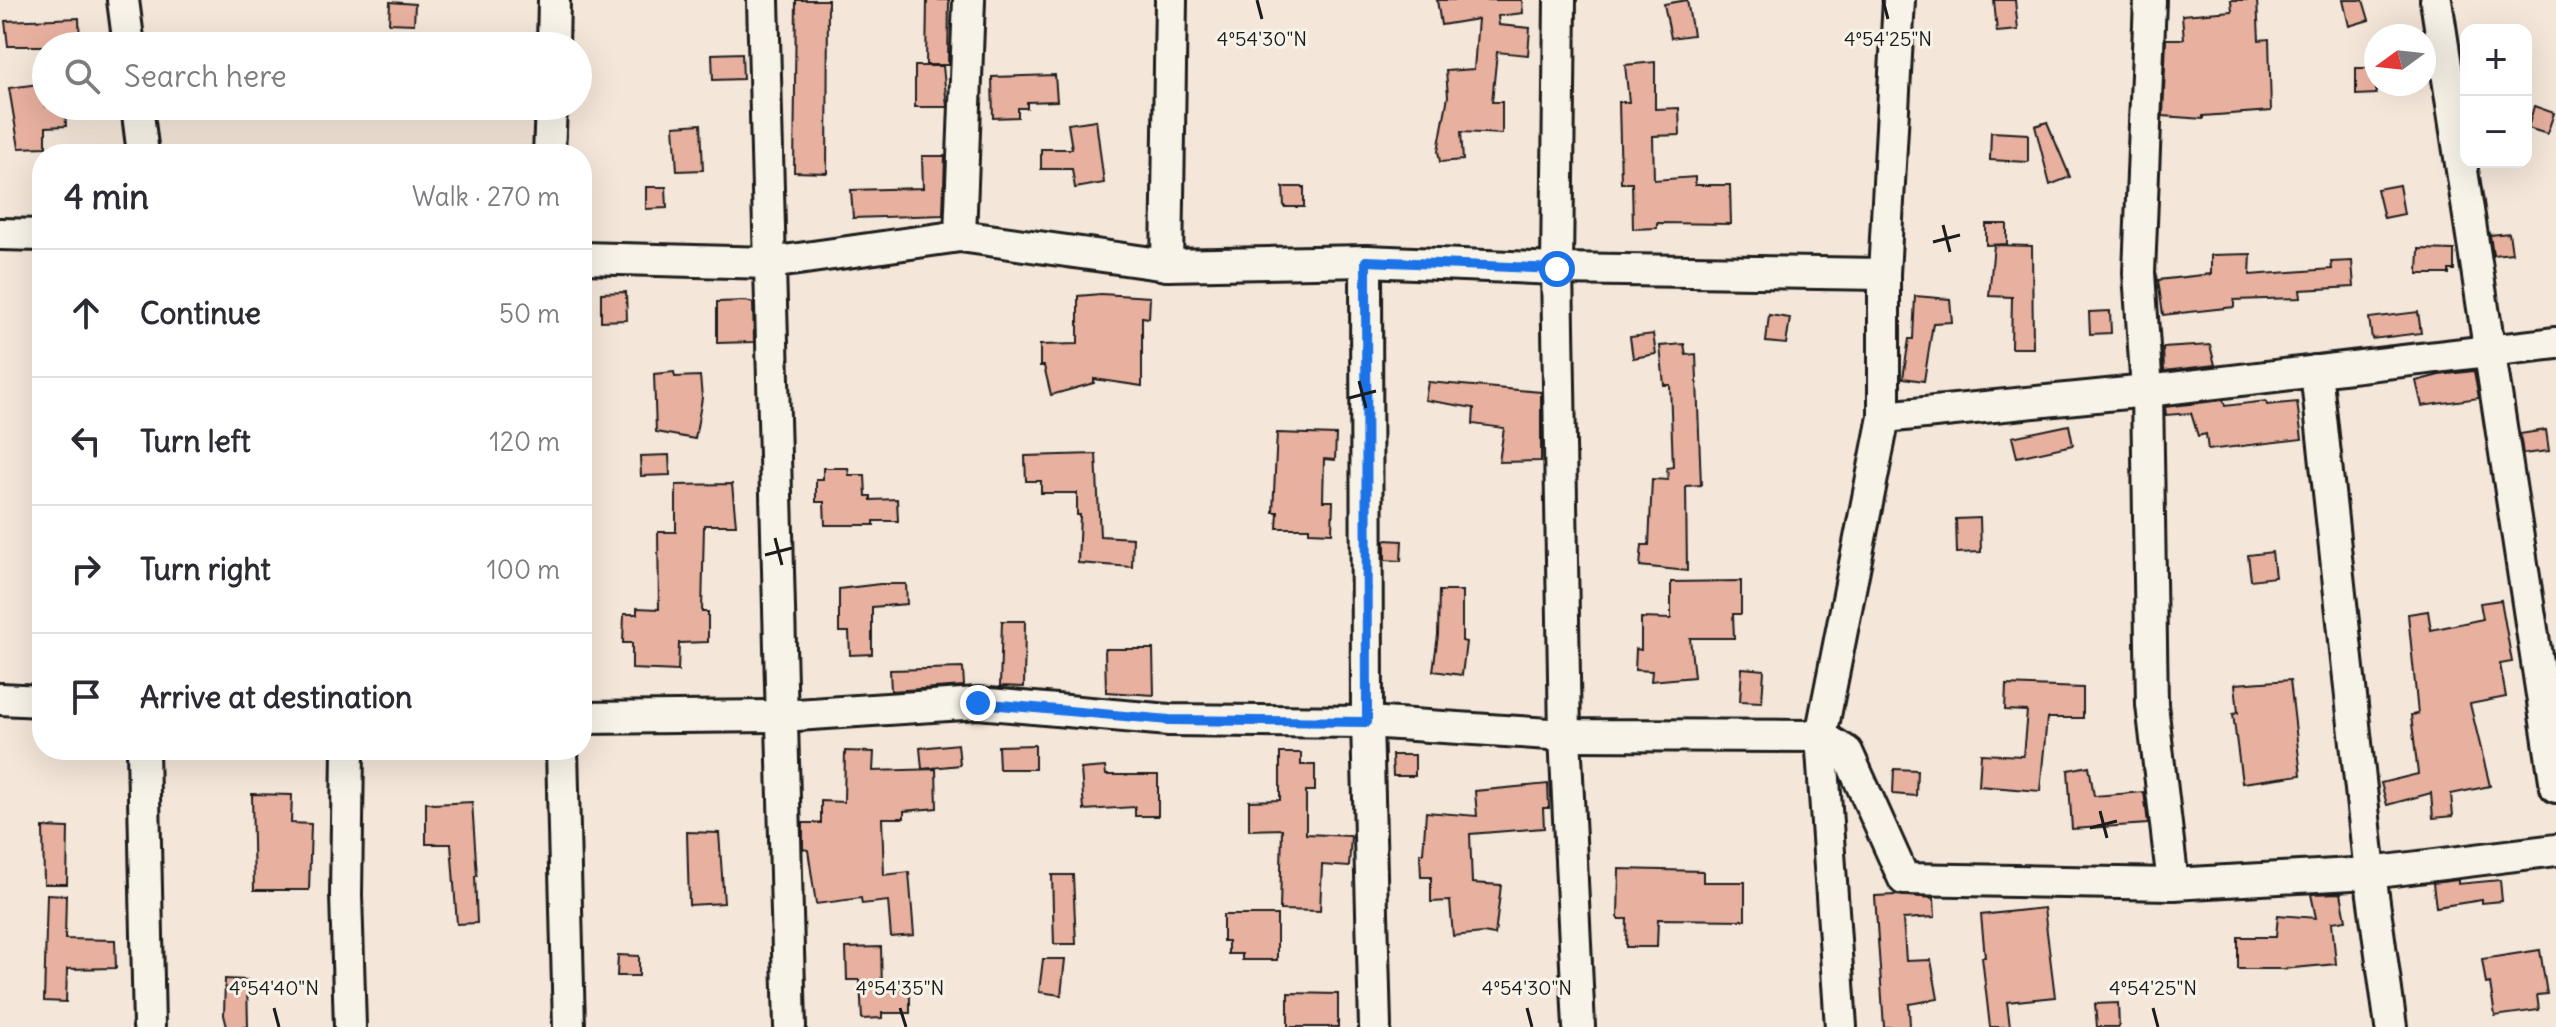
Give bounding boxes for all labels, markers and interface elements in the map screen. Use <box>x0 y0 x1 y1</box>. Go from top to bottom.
north arrow <box>2364 24 2436 96</box>
map controls <box>2460 24 2532 168</box>
button: + <box>2460 24 2532 96</box>
text: 4°54'30"N <box>1217 26 1307 51</box>
text: 4°54'25"N <box>1844 26 1932 51</box>
search box <box>32 32 592 120</box>
icon: search <box>60 54 104 98</box>
text: Search here <box>124 57 287 95</box>
button: − <box>2460 96 2532 168</box>
text: 4 min <box>64 175 149 218</box>
text: Walk · 270 m <box>412 180 560 213</box>
route start <box>1539 251 1575 287</box>
icon: ahead <box>64 291 108 335</box>
text: Continue <box>140 294 261 332</box>
text: 50 m <box>499 297 560 330</box>
icon: left <box>64 419 108 463</box>
text: Turn left <box>140 422 251 460</box>
text: 120 m <box>489 425 560 458</box>
icon: right <box>64 547 108 591</box>
text: Turn right <box>140 550 271 588</box>
text: 100 m <box>486 553 560 586</box>
icon: arrive <box>64 675 108 719</box>
text: Arrive at destination <box>140 678 412 716</box>
route end <box>960 685 996 721</box>
text: 4°54'40"N <box>229 975 319 1000</box>
text: 4°54'35"N <box>856 975 944 1000</box>
text: 4°54'30"N <box>1482 975 1572 1000</box>
text: 4°54'25"N <box>2109 975 2197 1000</box>

